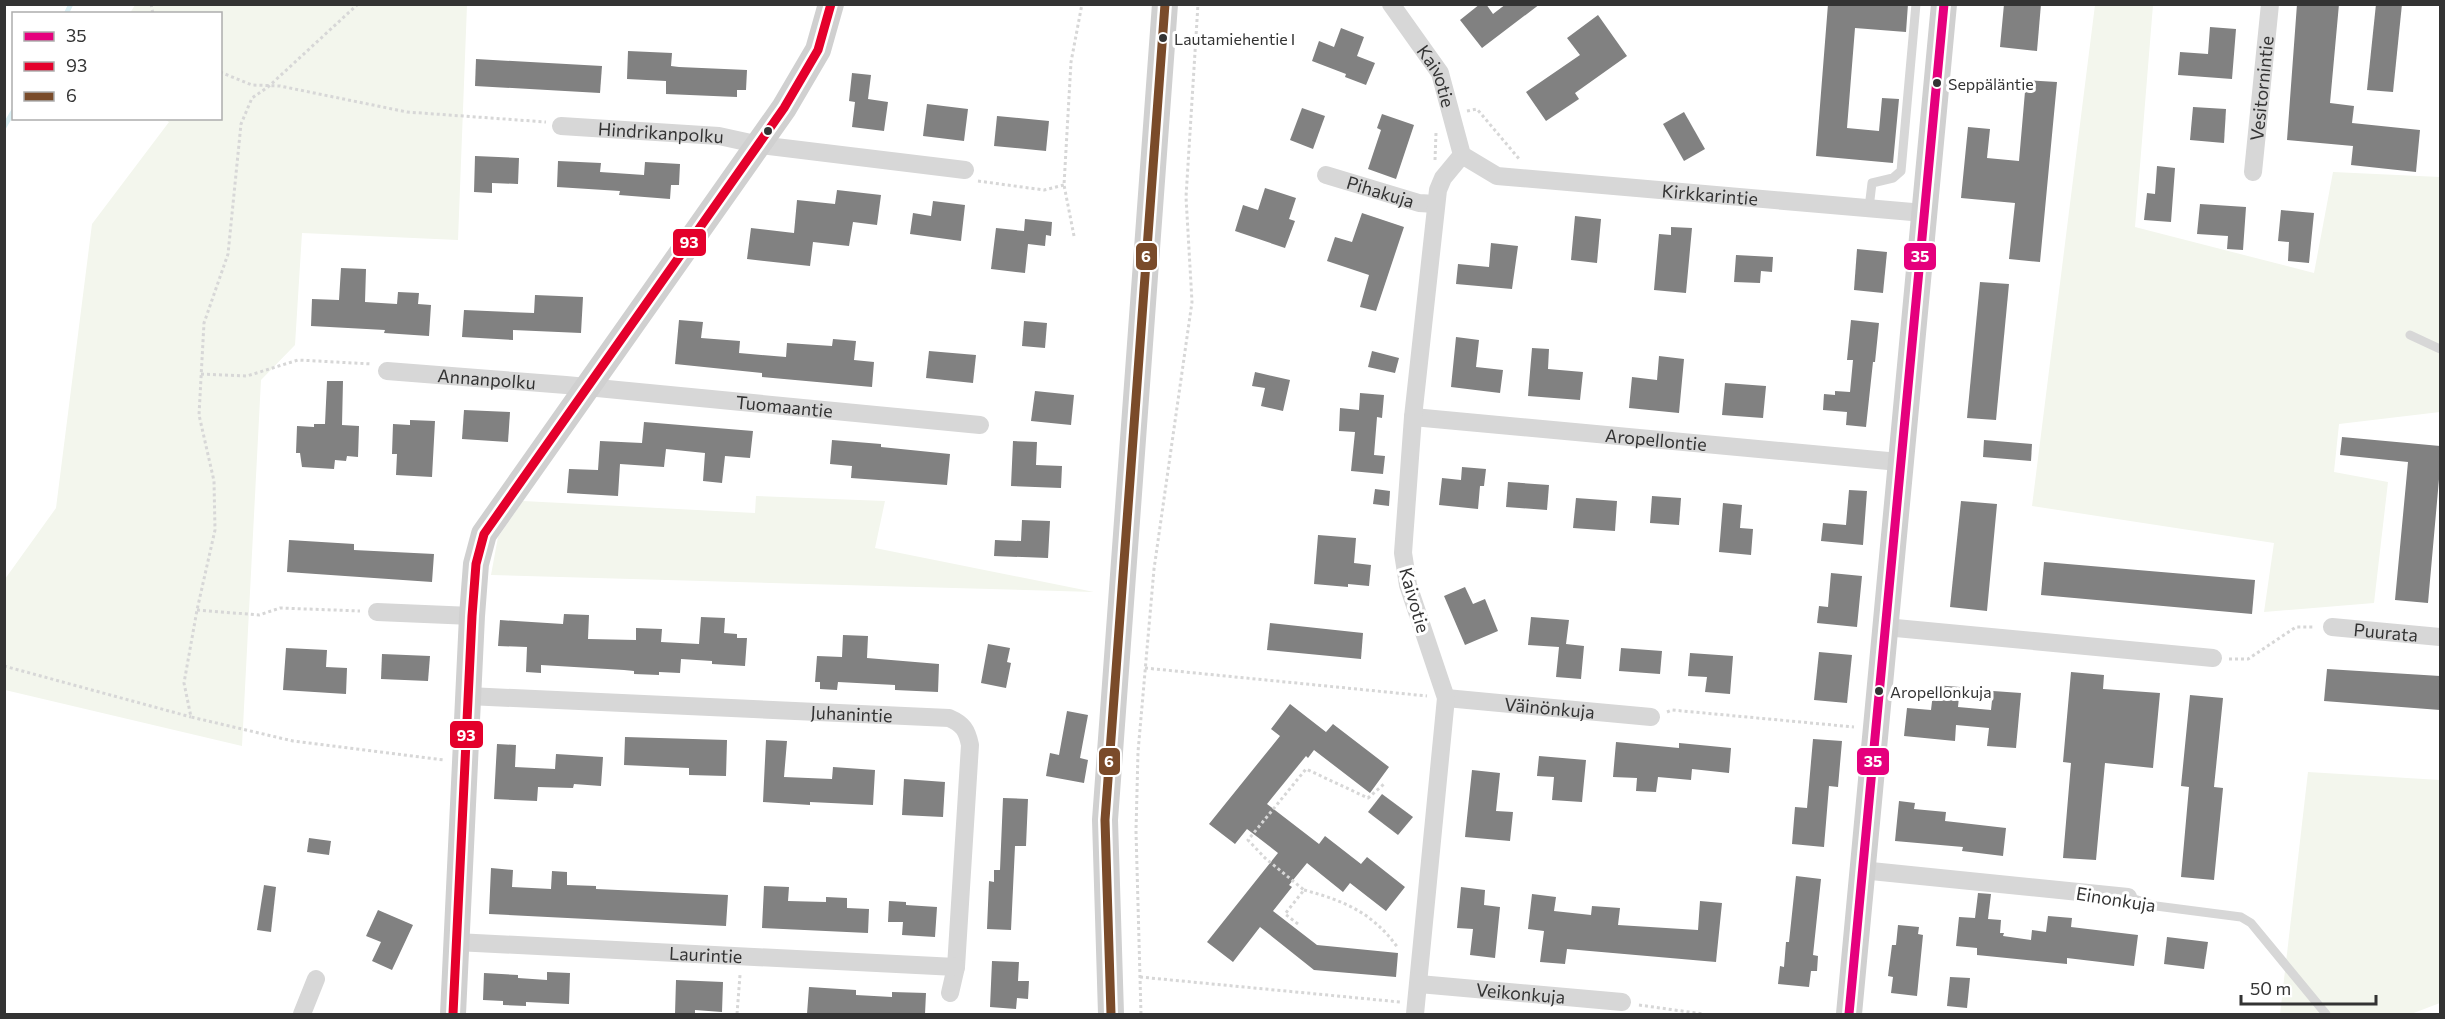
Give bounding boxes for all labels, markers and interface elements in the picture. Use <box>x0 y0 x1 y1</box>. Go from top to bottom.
legend <box>12 12 222 120</box>
text: 35 <box>66 24 87 46</box>
place label: Lautamiehentie I <box>1174 29 1295 48</box>
marker: Lautamiehentie I <box>1157 32 1169 44</box>
street label: Vesitornintie <box>2245 35 2278 142</box>
street label: Kaivotie <box>1412 40 1460 110</box>
text: 93 <box>66 54 87 76</box>
place label: Seppäläntie <box>1948 74 2034 93</box>
marker: Seppäläntie <box>1931 77 1943 89</box>
text: 6 <box>66 84 77 106</box>
street label: Hindrikanpolku <box>597 117 724 147</box>
unlabelled marker <box>762 125 774 137</box>
street label: Pihakuja <box>1344 171 1417 212</box>
street label: Kirkkarintie <box>1661 179 1759 210</box>
line badge: 93 <box>672 228 707 257</box>
text: 93 <box>679 232 699 251</box>
line badge: 6 <box>1135 242 1158 271</box>
line badge: 35 <box>1903 242 1937 271</box>
text: 6 <box>1141 246 1151 265</box>
text: 35 <box>1911 246 1929 265</box>
street label: Annanpolku <box>437 364 537 394</box>
street label: Tuomaantie <box>735 390 834 422</box>
street label: Aropellontie <box>1604 424 1708 455</box>
street label: Kaivotie <box>1395 565 1435 635</box>
street label: Puurata <box>2353 618 2419 646</box>
place label: Aropellonkuja <box>1890 682 1992 701</box>
marker: Aropellonkuja <box>1873 685 1885 697</box>
street label: Väinönkuja <box>1503 692 1596 723</box>
street label: Juhanintie <box>810 701 893 726</box>
line badge: 93 <box>449 720 484 749</box>
text: 93 <box>456 725 476 744</box>
line badge: 6 <box>1098 747 1121 776</box>
line badge: 35 <box>1856 747 1890 776</box>
text: 6 <box>1104 751 1114 770</box>
text: 35 <box>1864 751 1882 770</box>
street label: Einonkuja <box>2075 882 2157 916</box>
street label: Laurintie <box>668 942 743 967</box>
scale bar <box>2241 968 2376 1006</box>
text: 50 m <box>2250 977 2291 999</box>
street label: Veikonkuja <box>1475 978 1566 1008</box>

